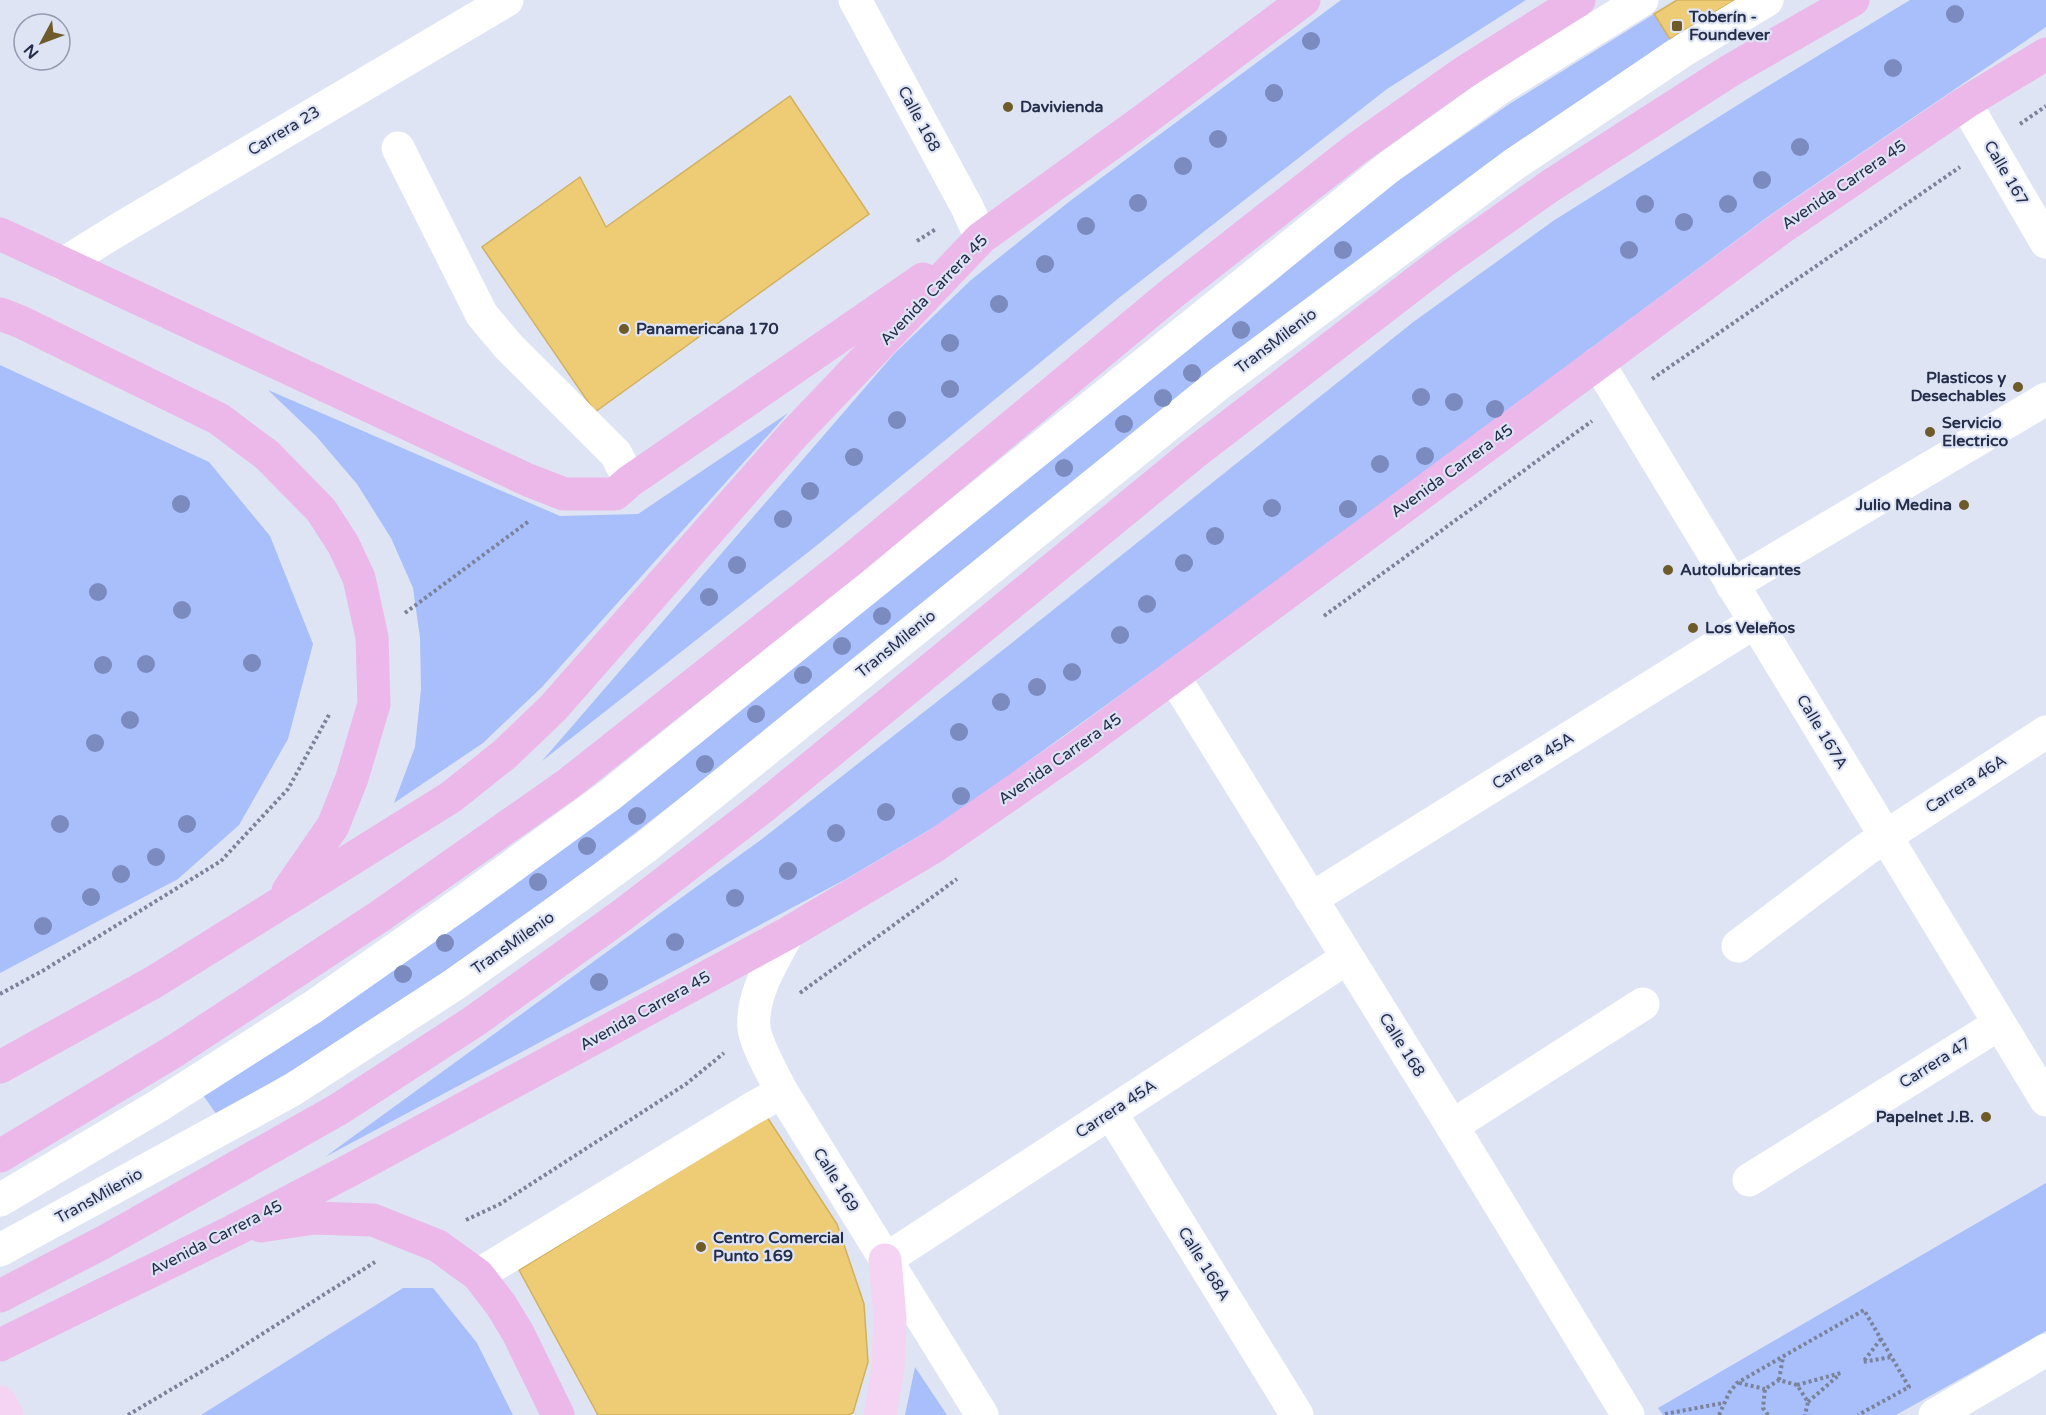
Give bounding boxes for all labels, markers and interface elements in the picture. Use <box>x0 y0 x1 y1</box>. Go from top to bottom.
place label: Toberín - Foundever <box>1688 7 1771 45</box>
north arrow <box>12 12 72 72</box>
marker: Toberín - Foundever <box>1670 19 1684 33</box>
text: N <box>20 40 43 63</box>
street label: Calle 168 <box>893 83 945 155</box>
place label: Davivienda <box>1020 97 1104 117</box>
marker: Davivienda <box>1001 100 1015 114</box>
street label: Carrera 23 <box>244 102 324 160</box>
street label: Avenida Carrera 45 <box>1778 136 1910 234</box>
street label: Calle 167 <box>1979 137 2033 209</box>
street label: Avenida Carrera 45 <box>876 230 992 350</box>
street label: TransMilenio <box>1231 304 1321 378</box>
place label: Panamericana 170 <box>636 319 778 339</box>
marker: Panamericana 170 <box>617 322 631 336</box>
place label: Plasticos y Desechables <box>1910 368 2006 406</box>
marker: Plasticos y Desechables <box>2011 380 2025 394</box>
place label: Servicio Electrico <box>1942 413 2008 451</box>
street label: Avenida Carrera 45 <box>1387 420 1517 522</box>
marker: Servicio Electrico <box>1923 425 1937 439</box>
place label: Julio Medina <box>1855 495 1952 515</box>
marker: Julio Medina <box>1957 498 1971 512</box>
place label: Autolubricantes <box>1680 560 1801 580</box>
marker: Autolubricantes <box>1661 563 1675 577</box>
street label: TransMilenio <box>852 606 940 682</box>
place label: Los Veleños <box>1705 618 1796 638</box>
marker: Los Veleños <box>1686 621 1700 635</box>
street label: Calle 167A <box>1792 691 1852 773</box>
street label: Avenida Carrera 45 <box>994 709 1126 809</box>
street label: Carrera 45A <box>1488 728 1578 794</box>
street label: Carrera 46A <box>1922 750 2010 818</box>
street label: TransMilenio <box>468 907 558 979</box>
street label: Avenida Carrera 45 <box>576 967 714 1055</box>
street label: Calle 168 <box>1375 1009 1429 1081</box>
street label: Carrera 47 <box>1896 1033 1974 1093</box>
street label: Carrera 45A <box>1072 1075 1160 1143</box>
place label: Papelnet J.B. <box>1876 1107 1974 1127</box>
marker: Papelnet J.B. <box>1979 1110 1993 1124</box>
street label: Calle 169 <box>809 1144 863 1216</box>
street label: TransMilenio <box>52 1164 146 1228</box>
street label: Avenida Carrera 45 <box>146 1196 286 1280</box>
street label: Calle 168A <box>1173 1223 1235 1305</box>
place label: Centro Comercial Punto 169 <box>713 1228 844 1266</box>
marker: Centro Comercial Punto 169 <box>694 1240 708 1254</box>

